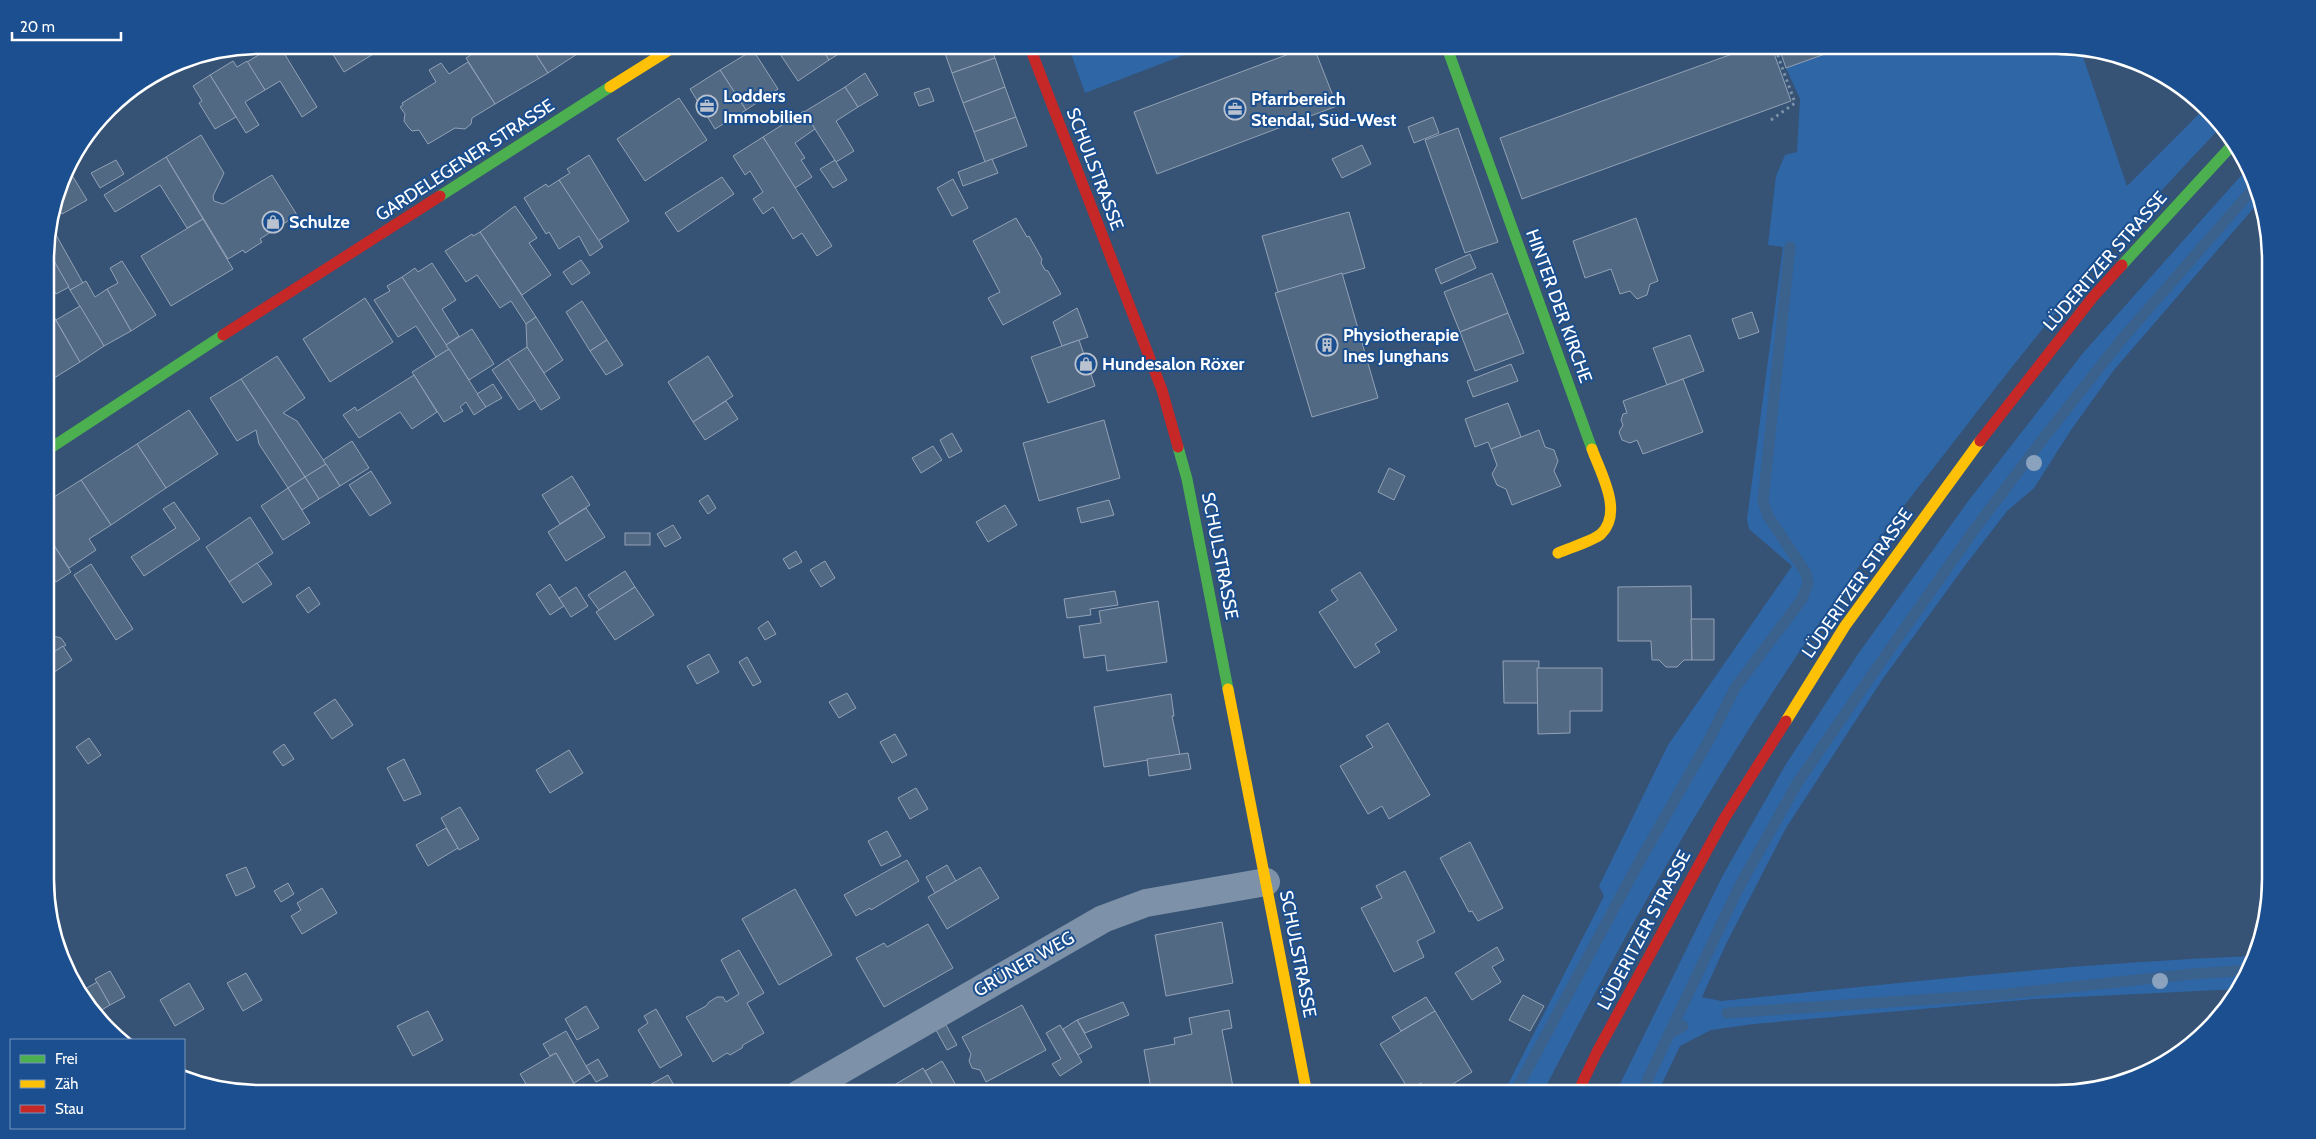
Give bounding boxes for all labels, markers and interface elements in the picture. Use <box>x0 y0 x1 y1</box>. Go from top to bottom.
scale bar <box>12 10 121 42</box>
text: 20 m <box>20 18 55 36</box>
place label: Lodders Immobilien <box>723 85 812 128</box>
place label: Pfarrbereich Stendal, Süd-West <box>1251 88 1396 131</box>
street label: GARDELEGENER STRASSE <box>372 94 558 226</box>
office icon: Lodders Immobilien <box>695 94 719 118</box>
office icon: Pfarrbereich Stendal, Süd-West <box>1223 97 1247 121</box>
street label: SCHULSTRASSE <box>1062 105 1128 233</box>
street label: LÜDERITZER STRASSE <box>2038 187 2172 335</box>
shop icon: Schulze <box>261 210 285 234</box>
place label: Schulze <box>289 211 350 233</box>
street label: HINTER DER KIRCHE <box>1521 226 1597 386</box>
place label: Physiotherapie Ines Junghans <box>1343 324 1459 367</box>
building icon: Physiotherapie Ines Junghans <box>1315 333 1339 357</box>
shop icon: Hundesalon Röxer <box>1074 352 1098 376</box>
place label: Hundesalon Röxer <box>1102 353 1245 375</box>
street label: SCHULSTRASSE <box>1197 490 1243 622</box>
street label: LÜDERITZER STRASSE <box>1797 504 1917 662</box>
street label: LÜDERITZER STRASSE <box>1593 846 1695 1014</box>
street label: SCHULSTRASSE <box>1275 888 1321 1020</box>
street label: GRÜNER WEG <box>970 926 1078 1002</box>
legend <box>10 1039 185 1129</box>
text: Frei <box>55 1050 78 1068</box>
text: Zäh <box>55 1075 78 1093</box>
text: Stau <box>55 1100 84 1118</box>

